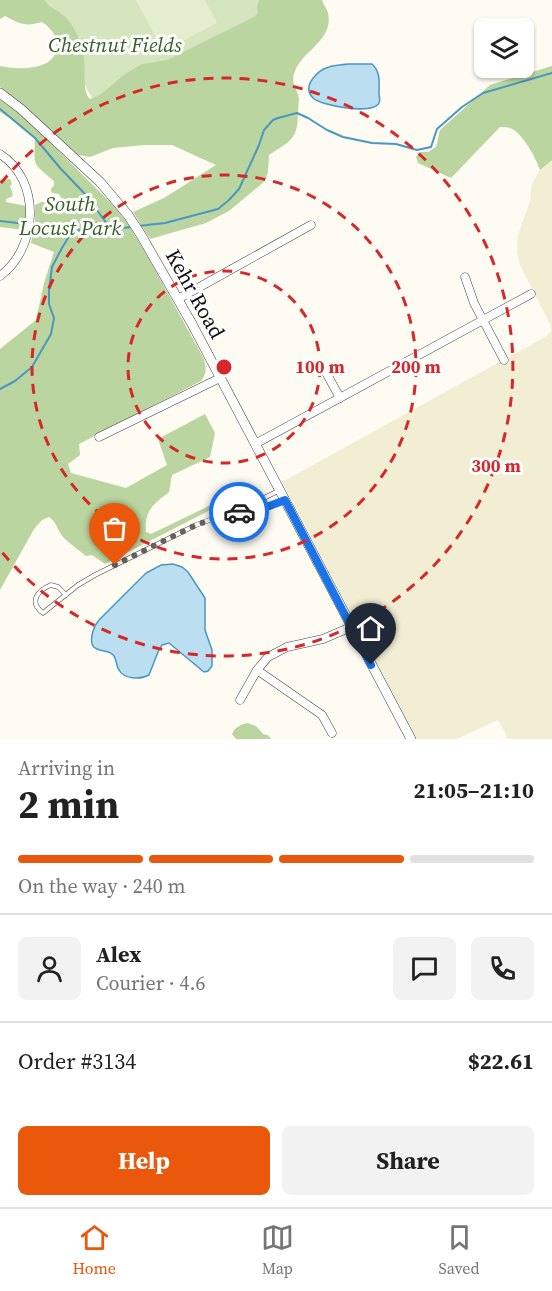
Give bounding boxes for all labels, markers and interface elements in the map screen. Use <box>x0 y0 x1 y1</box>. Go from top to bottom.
map controls <box>474 18 534 78</box>
button: layers <box>474 18 534 78</box>
park label: Chestnut Fields <box>48 30 182 59</box>
park label: South Locust Park <box>18 189 121 242</box>
street label: Kehr Road <box>159 244 232 344</box>
text: 100 m <box>295 354 345 379</box>
text: 200 m <box>391 354 441 379</box>
centre of rings <box>214 357 234 377</box>
text: 300 m <box>471 453 521 478</box>
courier <box>209 482 269 542</box>
icon: car <box>223 496 256 529</box>
pin <box>89 503 140 565</box>
icon: bag <box>98 512 131 545</box>
pin <box>345 603 396 665</box>
icon: home <box>354 612 387 645</box>
text: Arriving in <box>18 754 115 782</box>
text: 21:05–21:10 <box>414 775 534 805</box>
text: 2 min <box>18 778 119 831</box>
text: On the way · 240 m <box>18 872 185 900</box>
button: person <box>18 937 81 1000</box>
button: chat <box>393 937 456 1000</box>
button: phone <box>471 937 534 1000</box>
text: Alex <box>96 939 141 969</box>
text: Courier · 4.6 <box>96 969 205 997</box>
text: Order #3134 <box>18 1046 136 1076</box>
text: $22.61 <box>468 1046 534 1076</box>
button: Help <box>18 1126 270 1195</box>
button: Share <box>282 1126 534 1195</box>
tab: Home <box>72 1221 116 1279</box>
tab: Map <box>261 1221 294 1279</box>
tab: Saved <box>439 1221 480 1279</box>

